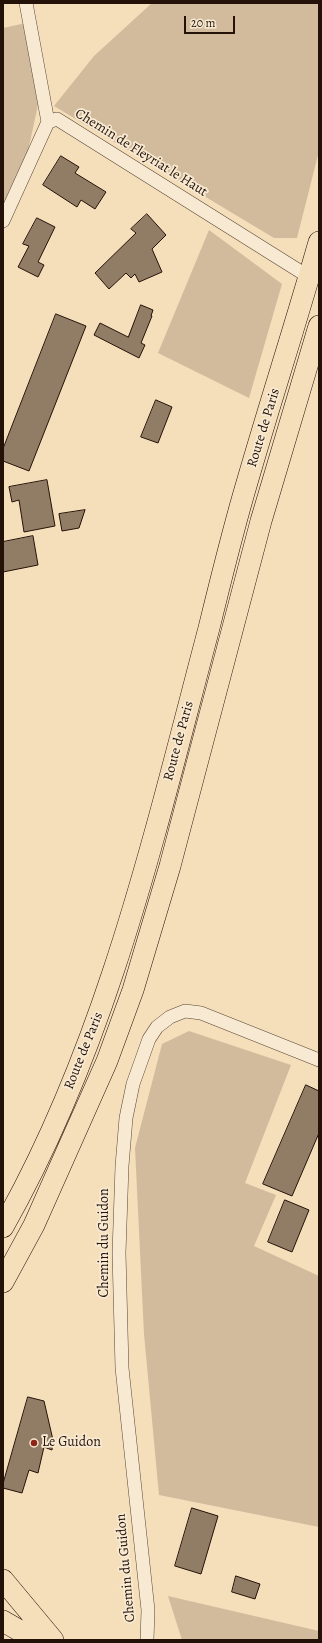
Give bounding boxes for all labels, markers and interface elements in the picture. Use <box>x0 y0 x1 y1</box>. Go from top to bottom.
scale bar <box>186 8 237 34</box>
text: 20 m <box>191 15 215 31</box>
street label: Chemin de Fleyriat le Haut <box>72 105 210 201</box>
street label: Route de Paris <box>244 386 284 470</box>
street label: Route de Paris <box>160 699 198 783</box>
street label: Route de Paris <box>61 1010 107 1092</box>
street label: Chemin du Guidon <box>97 1188 113 1298</box>
place label: Le Guidon <box>42 1435 101 1451</box>
marker: Le Guidon <box>29 1438 39 1448</box>
street label: Chemin du Guidon <box>113 1513 139 1623</box>

